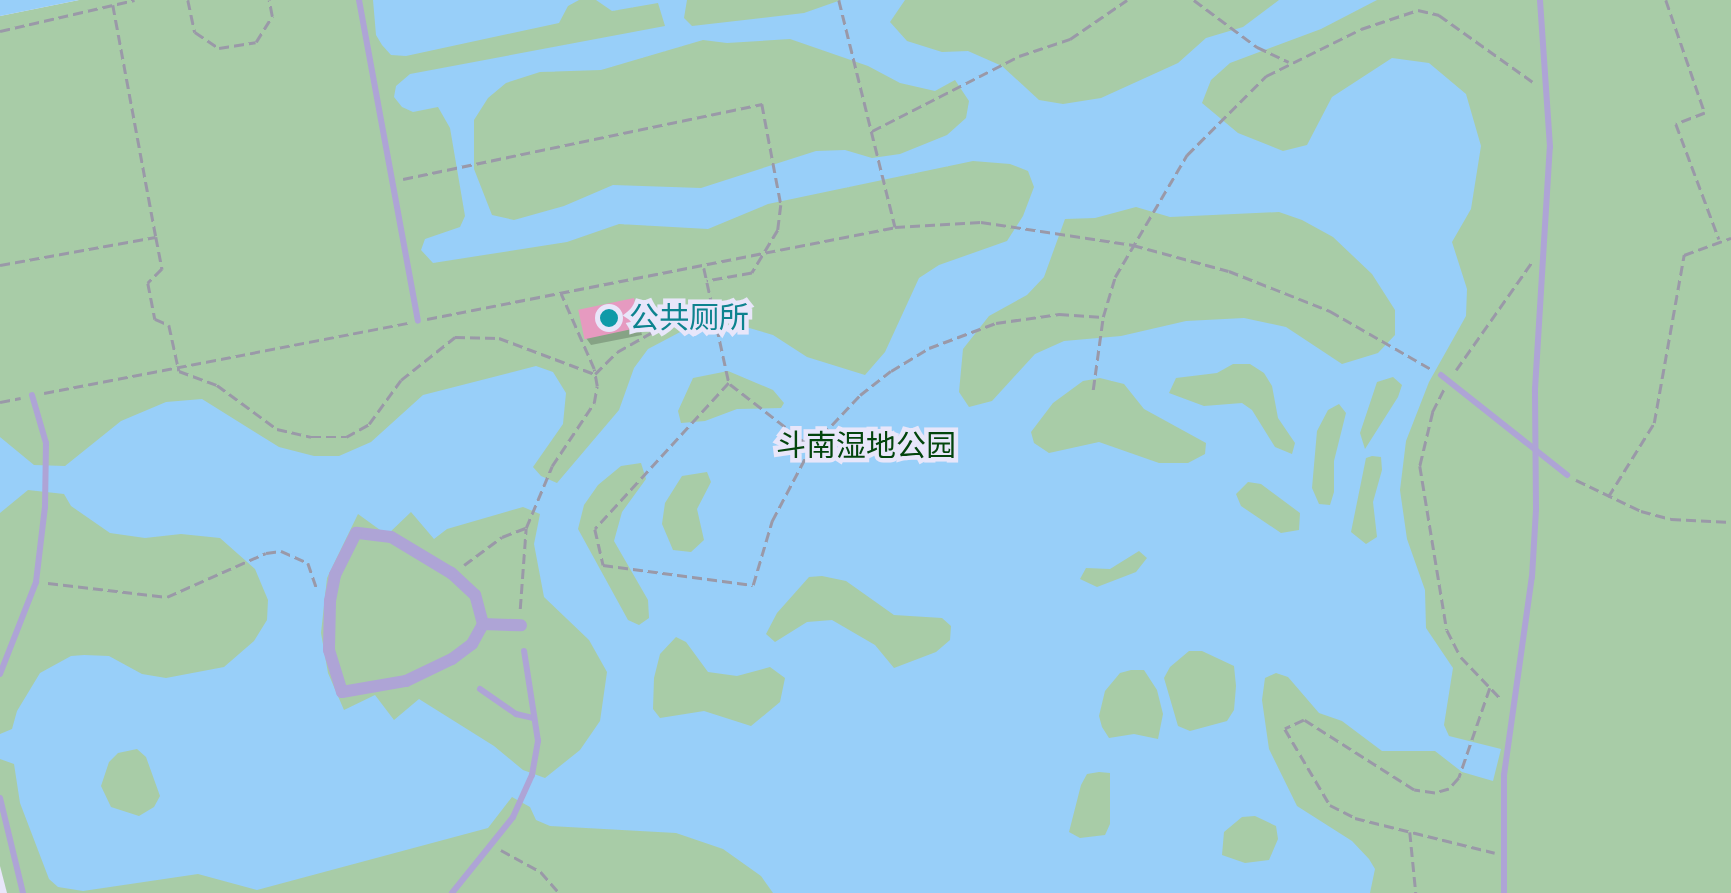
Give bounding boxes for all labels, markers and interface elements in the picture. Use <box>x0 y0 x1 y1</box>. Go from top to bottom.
place label: 公共厕所 <box>629 300 749 336</box>
marker: 公共厕所 <box>598 307 620 329</box>
park label: 斗南湿地公园 <box>776 428 956 464</box>

